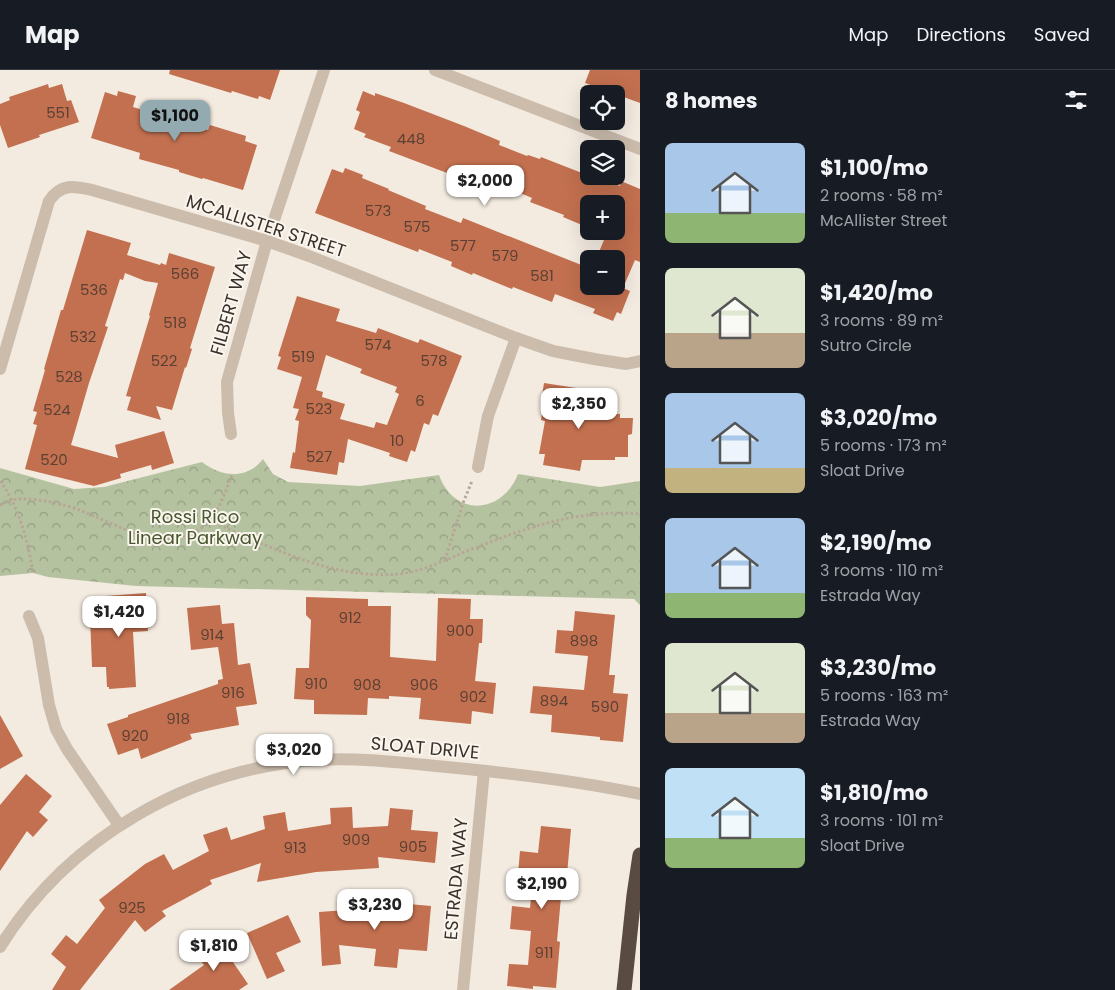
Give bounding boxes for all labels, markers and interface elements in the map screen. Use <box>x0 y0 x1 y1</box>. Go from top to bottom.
text: Map <box>25 18 80 51</box>
text: Map <box>849 22 888 47</box>
text: Directions <box>916 22 1006 47</box>
text: Saved <box>1034 22 1090 47</box>
map controls <box>580 85 625 295</box>
button: locate <box>580 85 625 130</box>
text: 8 homes <box>665 86 757 115</box>
icon: filters <box>1062 86 1090 114</box>
pin: $1,100 <box>134 100 216 142</box>
house number: 551 <box>46 102 70 123</box>
text: $1,100 <box>151 104 199 127</box>
house number: 448 <box>397 128 425 149</box>
button: layers <box>580 140 625 185</box>
text: $1,100/mo <box>820 153 928 182</box>
icon: home <box>705 163 765 223</box>
pin: $2,000 <box>444 164 526 207</box>
text: $2,000 <box>457 169 513 192</box>
text: 2 rooms · 58 m² <box>820 184 943 207</box>
street label: MCALLISTER STREET <box>183 188 349 263</box>
button: + <box>580 195 625 240</box>
house number: 573 <box>365 200 391 221</box>
text: McAllister Street <box>820 209 947 232</box>
house number: 575 <box>403 216 431 237</box>
house number: 577 <box>450 235 476 256</box>
house number: 579 <box>491 245 519 266</box>
street label: FILBERT WAY <box>204 247 257 358</box>
button: − <box>580 250 625 295</box>
house number: 566 <box>171 263 199 284</box>
house number: 581 <box>530 265 554 286</box>
text: $1,420/mo <box>820 278 933 307</box>
house number: 536 <box>80 279 108 300</box>
icon: home <box>705 288 765 348</box>
text: 3 rooms · 89 m² <box>820 309 943 332</box>
house number: 518 <box>163 312 187 333</box>
house number: 532 <box>70 326 96 347</box>
house number: 574 <box>364 334 392 355</box>
text: Sutro Circle <box>820 334 912 357</box>
house number: 519 <box>291 346 315 367</box>
house number: 522 <box>151 350 177 371</box>
house number: 578 <box>420 350 448 371</box>
house number: 528 <box>55 366 83 387</box>
pin: $2,350 <box>538 388 620 430</box>
house number: 6 <box>415 390 425 411</box>
text: $2,350 <box>552 392 606 415</box>
house number: 523 <box>306 398 332 419</box>
house number: 524 <box>43 399 71 420</box>
text: $3,020/mo <box>820 403 937 432</box>
icon: home <box>705 413 765 473</box>
house number: 10 <box>390 430 404 451</box>
text: 5 rooms · 173 m² <box>820 434 947 457</box>
house number: 527 <box>306 446 332 467</box>
house number: 520 <box>40 449 68 470</box>
text: Sloat Drive <box>820 459 905 482</box>
park label: Rossi Rico Linear Parkway <box>128 504 262 550</box>
text: $2,190/mo <box>820 528 931 557</box>
icon: home <box>705 538 765 598</box>
text: 3 rooms · 110 m² <box>820 559 943 582</box>
text: Estrada Way <box>820 584 921 607</box>
pin: $1,420 <box>78 596 160 638</box>
text: $1,420 <box>93 600 145 623</box>
house number: 912 <box>339 607 361 628</box>
house number: 900 <box>446 620 474 641</box>
house number: 914 <box>200 624 224 645</box>
house number: 898 <box>570 630 598 651</box>
text: $3,230/mo <box>820 653 936 682</box>
icon: home <box>705 663 765 723</box>
house number: 910 <box>304 673 328 694</box>
house number: 908 <box>353 674 381 695</box>
house number: 906 <box>410 674 438 695</box>
house number: 916 <box>221 682 245 703</box>
text: 5 rooms · 163 m² <box>820 684 948 707</box>
house number: 902 <box>459 686 487 707</box>
house number: 894 <box>540 690 568 711</box>
house number: 590 <box>591 696 619 717</box>
house number: 918 <box>166 708 190 729</box>
text: Estrada Way <box>820 709 921 732</box>
house number: 920 <box>121 725 149 746</box>
street label: SLOAT DRIVE <box>370 730 480 765</box>
pin: $3,020 <box>253 734 335 776</box>
text: $3,020 <box>267 738 321 761</box>
text: $1,810/mo <box>820 778 928 807</box>
icon: home <box>705 788 765 848</box>
text: 3 rooms · 101 m² <box>820 809 943 832</box>
street label: ESTRADA WAY <box>438 816 473 941</box>
house number: 909 <box>342 829 370 850</box>
text: Sloat Drive <box>820 834 905 857</box>
house number: 905 <box>399 836 427 857</box>
house number: 913 <box>283 837 307 858</box>
pin: $2,190 <box>501 868 583 910</box>
text: $2,190 <box>517 872 567 895</box>
pin: $3,230 <box>334 888 416 931</box>
text: $3,230 <box>348 893 402 916</box>
house number: 925 <box>118 897 146 918</box>
pin: $1,810 <box>173 930 255 972</box>
text: $1,810 <box>190 934 238 957</box>
house number: 911 <box>534 942 554 963</box>

